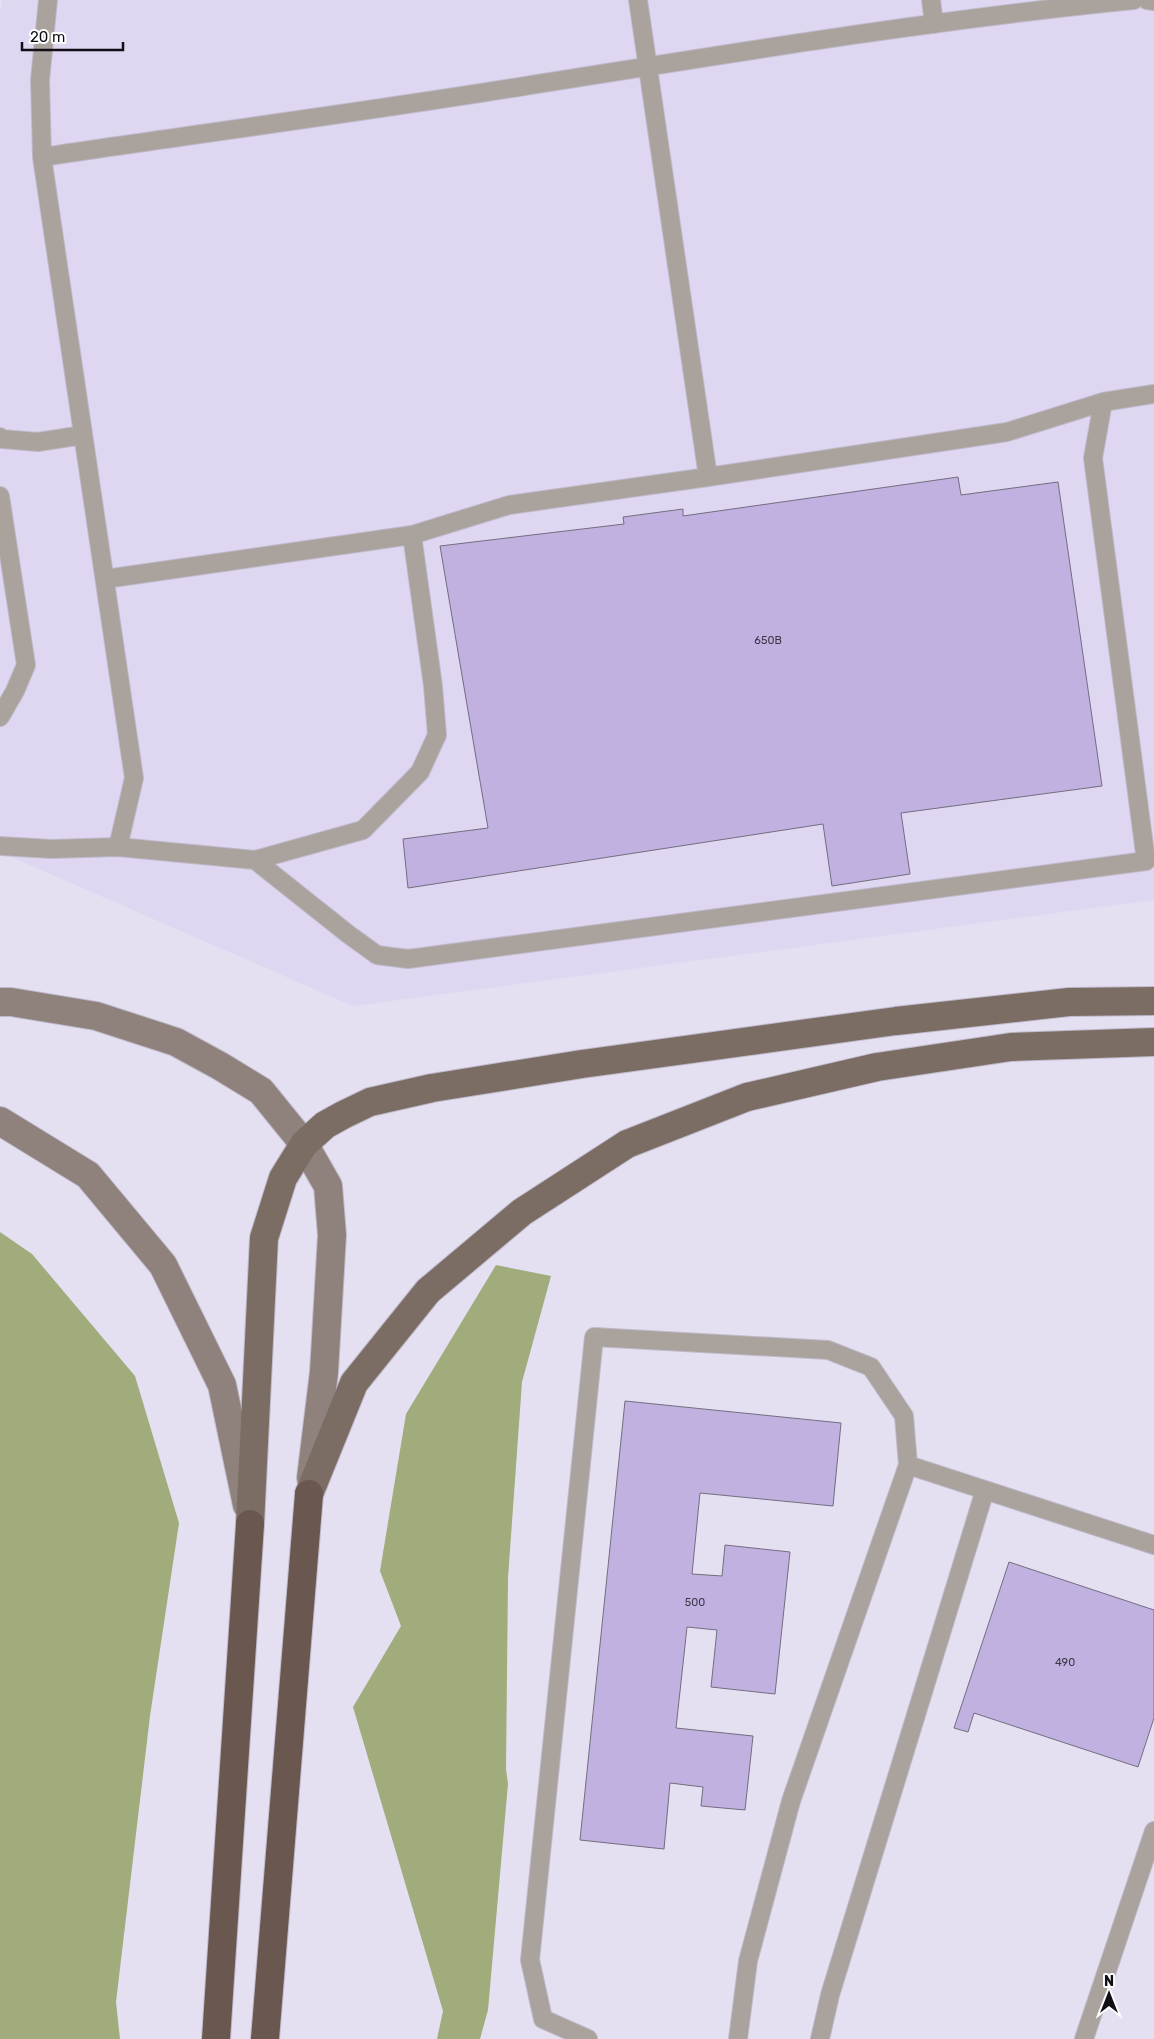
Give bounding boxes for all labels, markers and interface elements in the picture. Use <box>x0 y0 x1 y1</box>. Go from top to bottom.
scale bar <box>22 20 124 52</box>
text: 20 m <box>30 28 65 46</box>
house number: 650B <box>754 634 782 647</box>
house number: 500 <box>685 1596 705 1609</box>
house number: 490 <box>1055 1656 1075 1669</box>
north arrow <box>1084 1969 1134 2019</box>
text: N <box>1104 1973 1114 1990</box>

